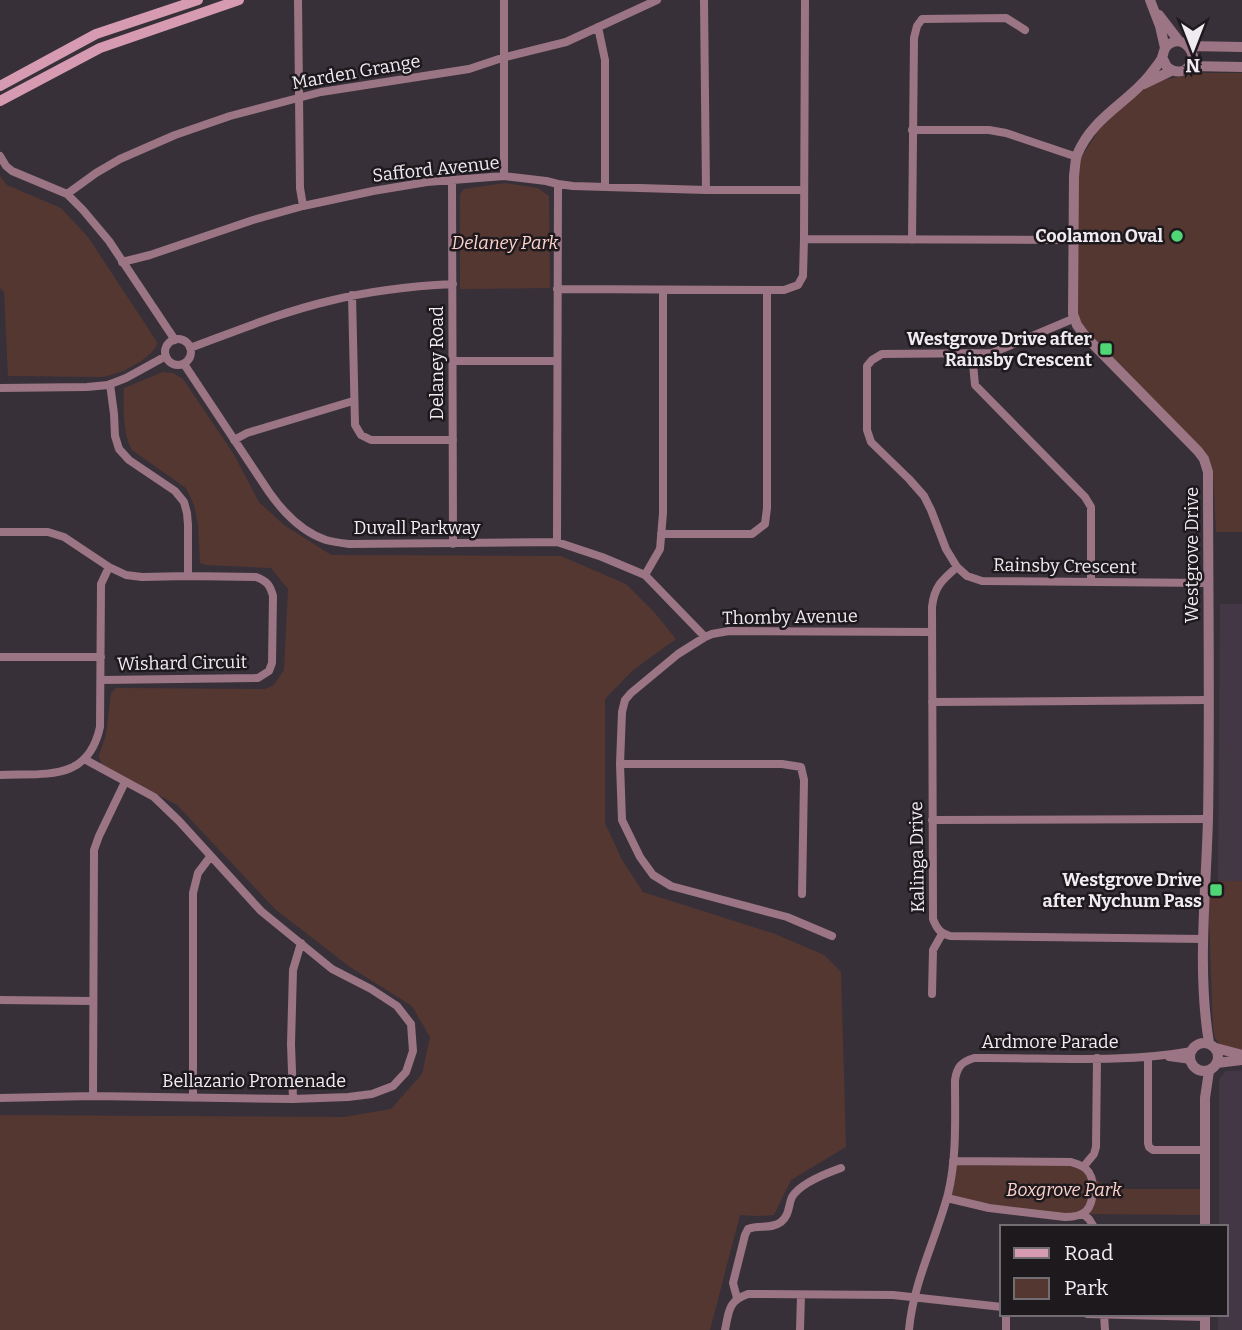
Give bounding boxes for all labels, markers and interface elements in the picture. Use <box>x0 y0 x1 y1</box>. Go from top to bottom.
north arrow <box>1158 14 1228 84</box>
street label: Marden Grange <box>290 50 422 94</box>
text: N <box>1185 54 1200 77</box>
street label: Safford Avenue <box>371 151 501 187</box>
place label: Coolamon Oval <box>1035 225 1163 247</box>
marker: Coolamon Oval <box>1169 228 1185 244</box>
park label: Delaney Park <box>452 232 559 254</box>
street label: Delaney Road <box>426 306 448 420</box>
place label: Westgrove Drive after Rainsby Crescent <box>907 328 1093 371</box>
marker: Westgrove Drive after Rainsby Crescent <box>1098 341 1114 357</box>
street label: Westgrove Drive <box>1181 487 1203 623</box>
street label: Duvall Parkway <box>353 517 481 539</box>
street label: Rainsby Crescent <box>993 554 1137 578</box>
street label: Thomby Avenue <box>722 605 858 629</box>
street label: Wishard Circuit <box>117 651 248 675</box>
street label: Kalinga Drive <box>905 801 929 913</box>
place label: Westgrove Drive after Nychum Pass <box>1043 869 1202 912</box>
marker: Westgrove Drive after Nychum Pass <box>1208 882 1224 898</box>
street label: Ardmore Parade <box>982 1031 1119 1053</box>
street label: Bellazario Promenade <box>162 1070 346 1092</box>
park label: Boxgrove Park <box>1006 1179 1122 1201</box>
legend <box>1000 1225 1228 1316</box>
text: Road <box>1064 1240 1113 1266</box>
text: Park <box>1064 1275 1108 1301</box>

